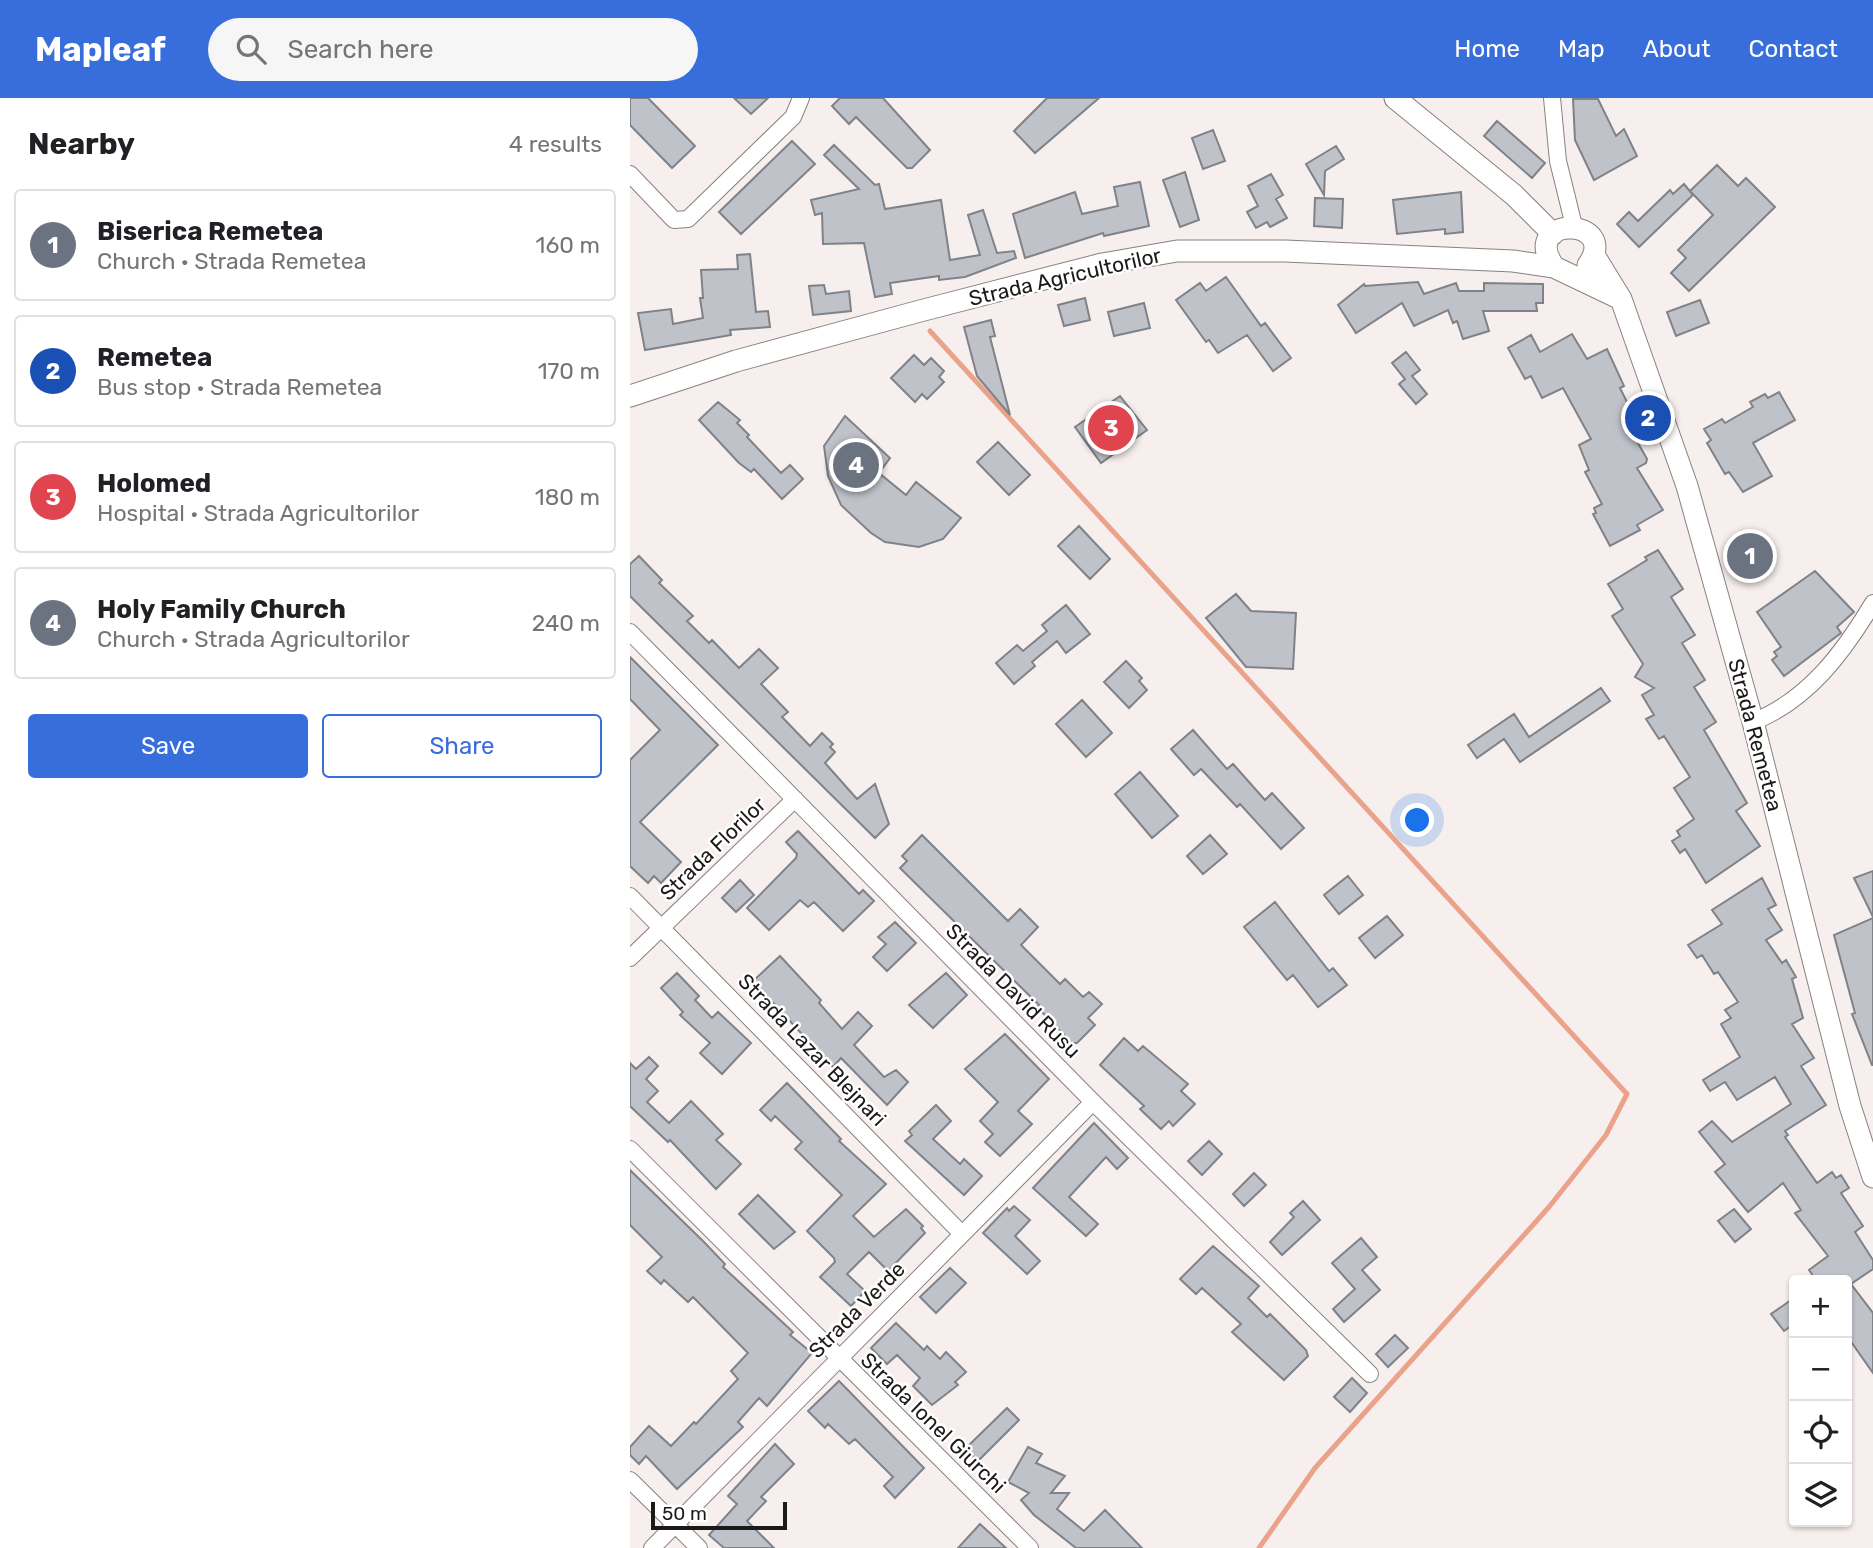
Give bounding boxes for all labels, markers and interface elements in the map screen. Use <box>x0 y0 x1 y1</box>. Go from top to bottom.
search box <box>208 18 698 81</box>
text: Mapleaf <box>35 30 166 69</box>
icon: search <box>232 30 270 68</box>
text: Search here <box>288 34 433 65</box>
text: Home <box>1454 35 1520 63</box>
text: Map <box>1558 35 1605 63</box>
text: About <box>1643 35 1711 63</box>
text: Contact <box>1749 35 1838 63</box>
text: Nearby <box>28 126 135 162</box>
text: 4 results <box>509 130 602 158</box>
text: Biserica Remetea <box>97 216 323 247</box>
text: 1 <box>47 231 59 259</box>
text: 160 m <box>536 231 600 259</box>
street label: Strada Agricultorilor <box>966 242 1164 311</box>
text: Church · Strada Remetea <box>97 247 366 275</box>
text: Remetea <box>97 342 212 373</box>
text: 2 <box>46 357 60 385</box>
text: 170 m <box>538 357 600 385</box>
text: Bus stop · Strada Remetea <box>97 373 382 401</box>
pin: 2 <box>1625 392 1671 444</box>
pin: 3 <box>1088 402 1134 454</box>
pin: 4 <box>833 439 879 491</box>
text: Holomed <box>97 468 211 499</box>
text: 3 <box>45 483 61 511</box>
text: 180 m <box>535 483 600 511</box>
text: Hospital · Strada Agricultorilor <box>97 499 419 527</box>
pin: 1 <box>1727 530 1773 582</box>
text: Holy Family Church <box>97 594 346 625</box>
text: 4 <box>45 609 61 637</box>
text: 240 m <box>532 609 600 637</box>
text: Church · Strada Agricultorilor <box>97 625 410 653</box>
street label: Strada Remetea <box>1723 656 1788 814</box>
button: Save <box>28 714 308 778</box>
button: Share <box>322 714 602 778</box>
street label: Strada Florilor <box>655 792 771 905</box>
your location <box>1400 803 1434 837</box>
street label: Strada David Rusu <box>941 918 1086 1063</box>
street label: Strada Lazar Blejnari <box>733 968 891 1131</box>
street label: Strada Verde <box>803 1256 910 1363</box>
map controls <box>1789 1275 1852 1527</box>
button: + <box>1789 1275 1852 1338</box>
button: − <box>1789 1338 1852 1401</box>
street label: Strada Ionel Giurchi <box>856 1347 1011 1498</box>
button: locate <box>1789 1401 1852 1464</box>
button: layers <box>1789 1464 1852 1527</box>
scale bar <box>651 1499 788 1531</box>
text: 50 m <box>662 1502 707 1525</box>

